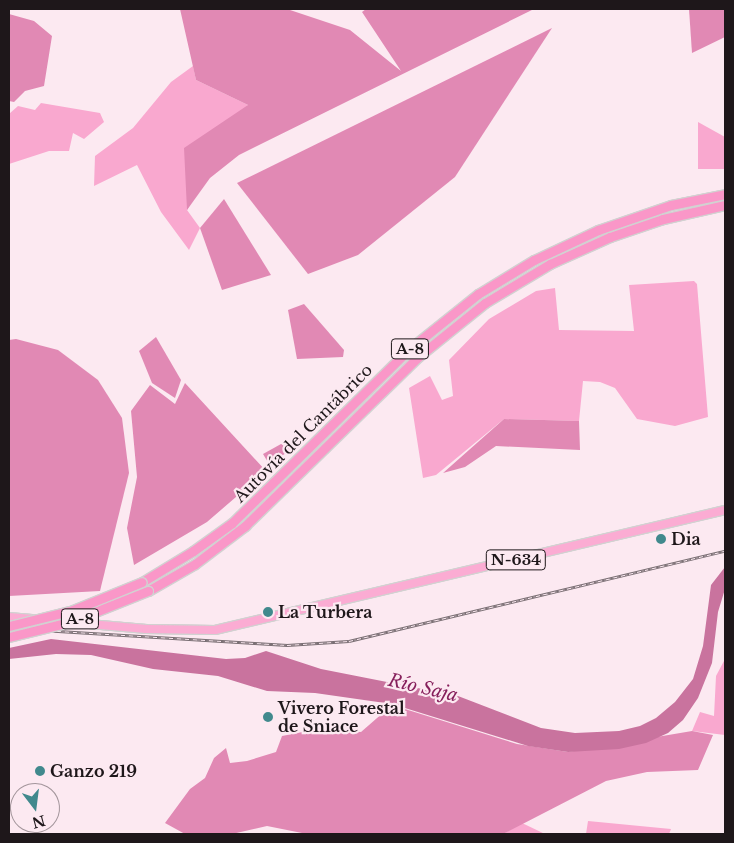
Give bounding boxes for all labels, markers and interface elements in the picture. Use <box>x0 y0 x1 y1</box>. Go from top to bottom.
road number: A-8 <box>390 336 430 362</box>
street label: Autovía del Cantábrico <box>230 360 376 506</box>
place label: Dia <box>671 529 701 549</box>
marker: Dia <box>655 533 667 545</box>
road number: N-634 <box>485 548 547 572</box>
place label: La Turbera <box>278 602 373 622</box>
road number: A-8 <box>60 606 100 632</box>
marker: La Turbera <box>262 606 274 618</box>
water label: Río Saja <box>386 670 460 706</box>
place label: Vivero Forestal de Sniace <box>278 698 405 736</box>
marker: Vivero Forestal de Sniace <box>262 711 274 723</box>
place label: Ganzo 219 <box>50 761 137 781</box>
marker: Ganzo 219 <box>34 765 46 777</box>
north arrow <box>10 783 60 833</box>
text: N <box>30 811 47 832</box>

